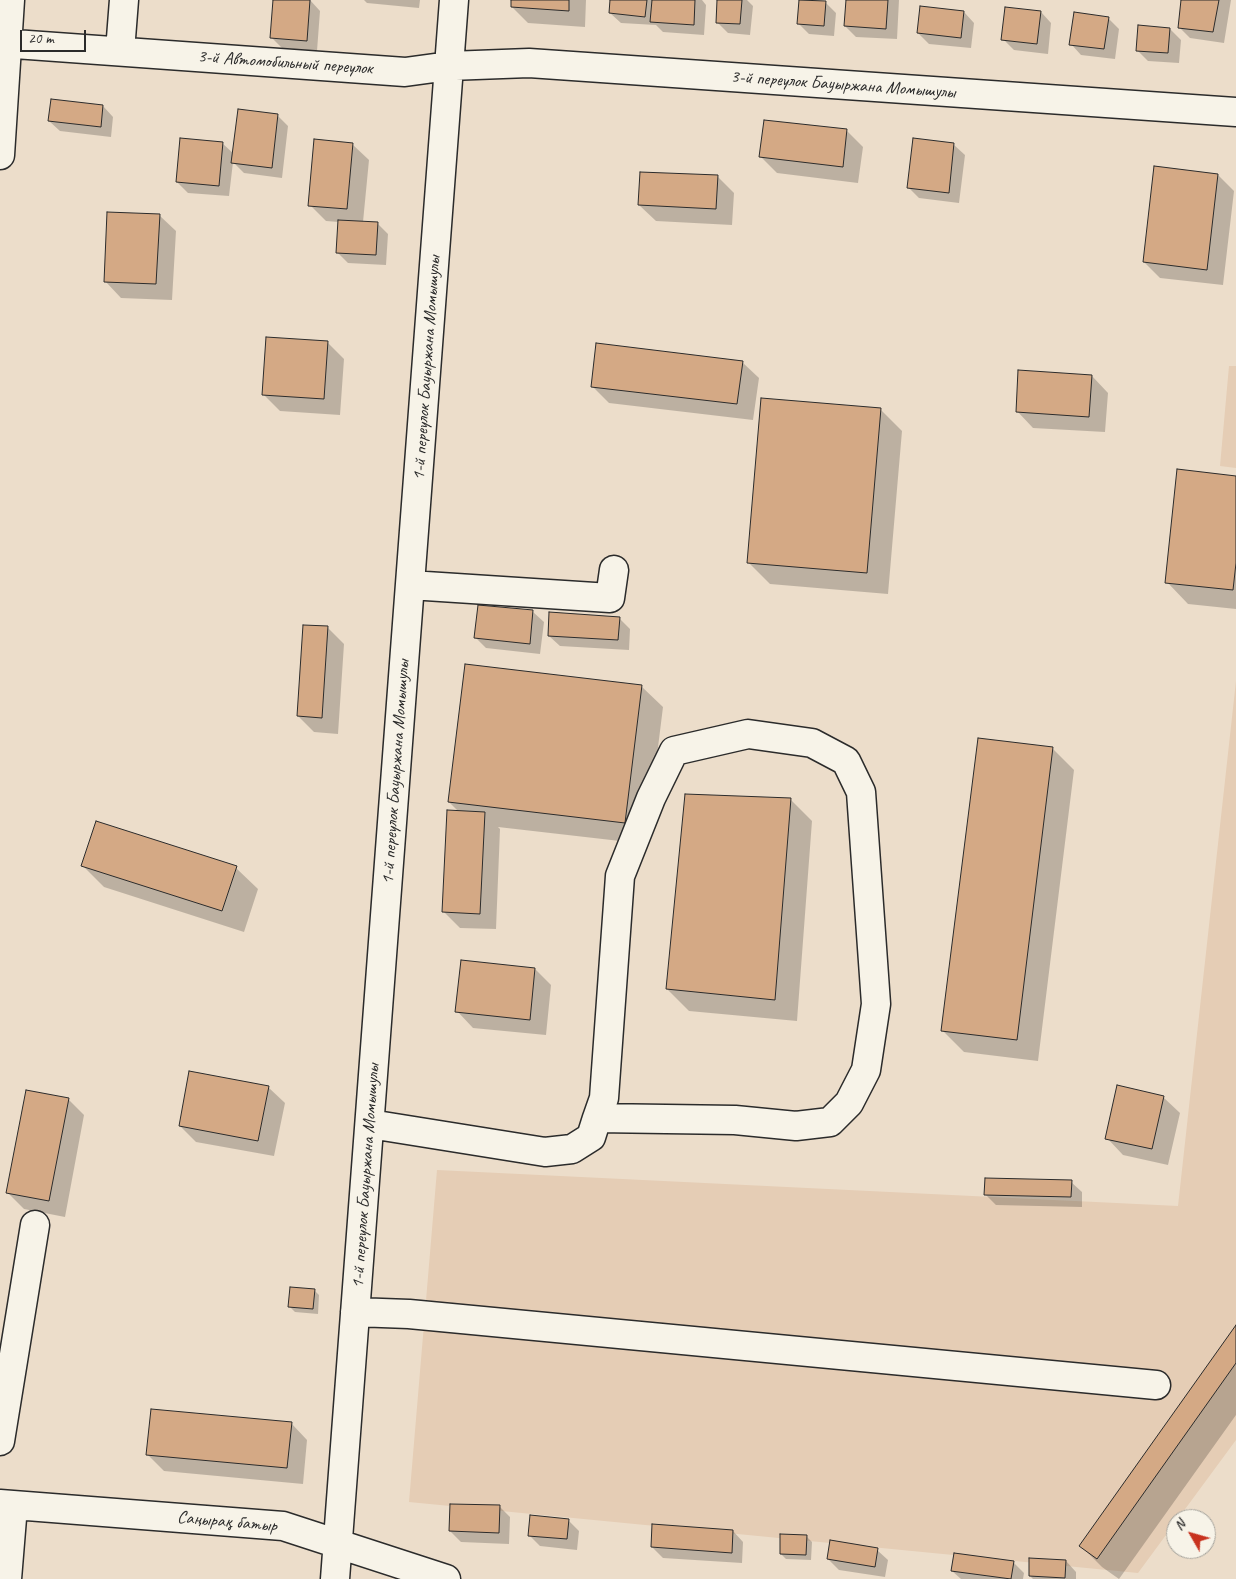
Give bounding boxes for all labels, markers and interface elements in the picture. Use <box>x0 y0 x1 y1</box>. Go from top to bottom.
scale bar <box>22 20 89 52</box>
text: 20 m <box>28 29 54 48</box>
street label: 3-й Автомобильный переулок <box>197 46 373 80</box>
street label: 3-й переулок Бауыржана Момышулы <box>730 66 956 104</box>
street label: 1-й переулок Бауыржана Момышулы <box>408 255 446 481</box>
street label: 1-й переулок Бауыржана Момышулы <box>377 659 415 885</box>
street label: 1-й переулок Бауыржана Момышулы <box>347 1063 385 1289</box>
street label: Саңырақ батыр <box>176 1507 278 1537</box>
north arrow <box>1166 1509 1216 1559</box>
text: N <box>1170 1516 1189 1534</box>

